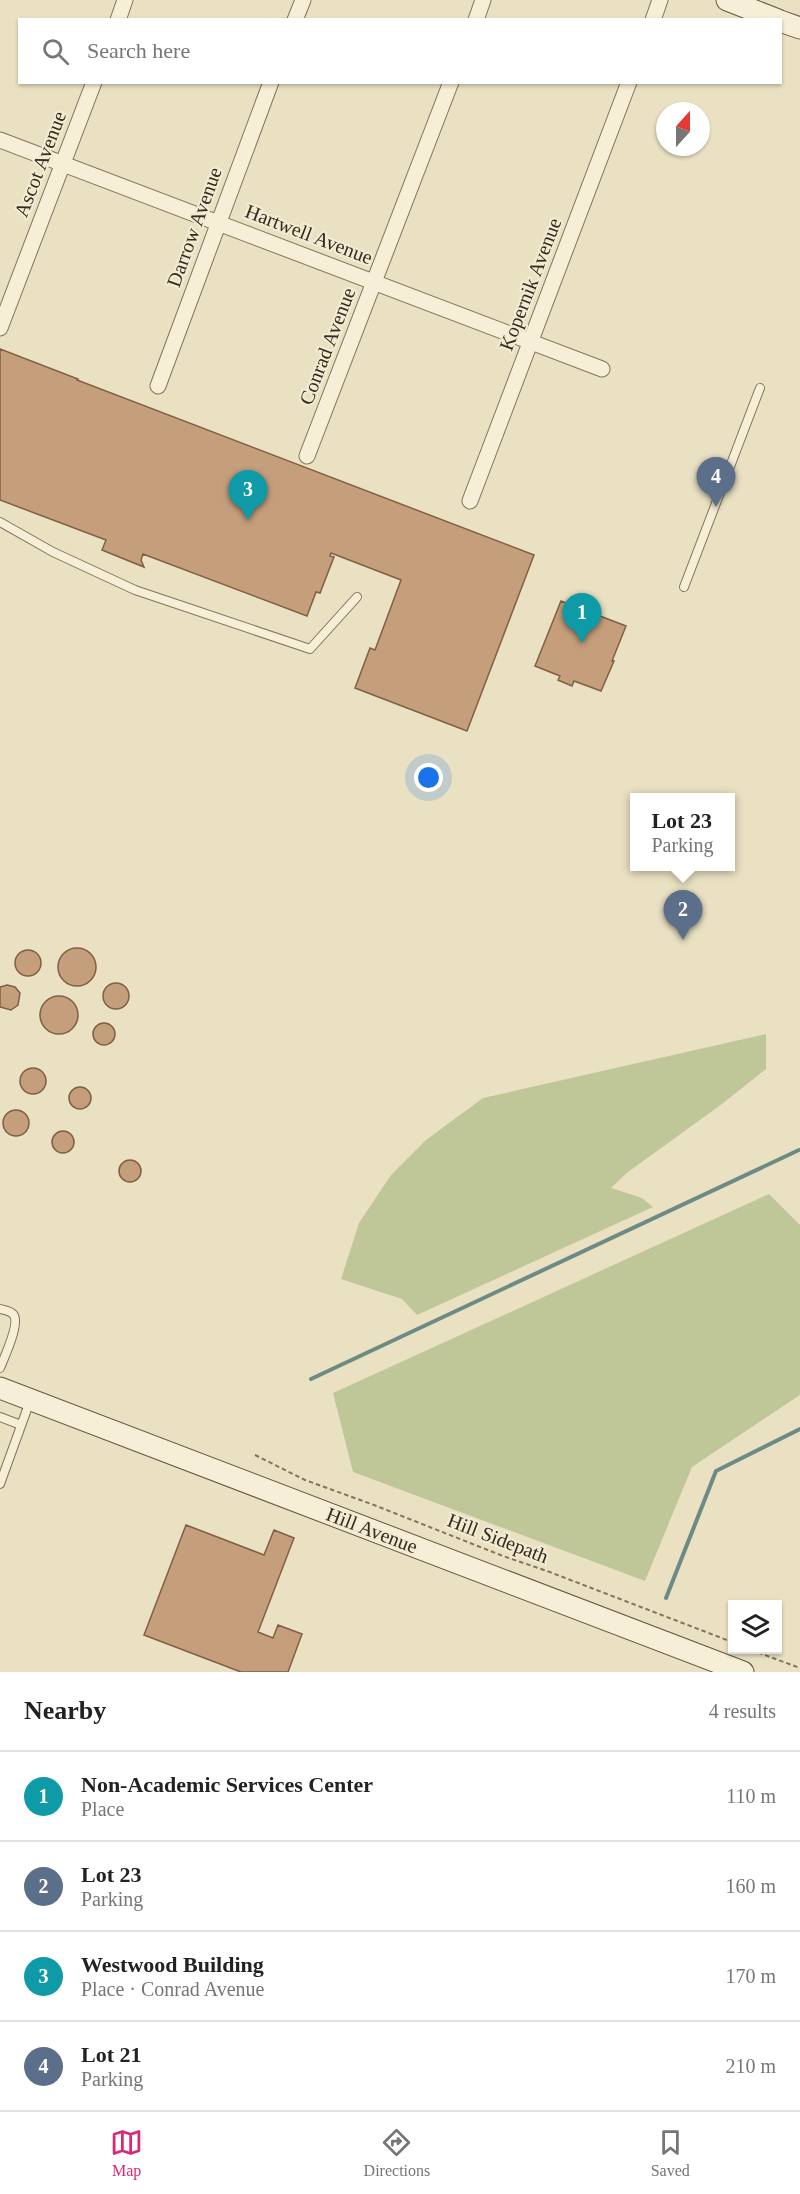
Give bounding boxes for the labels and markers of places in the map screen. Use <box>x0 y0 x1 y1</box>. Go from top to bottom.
pin: 4 <box>696 458 736 507</box>
pin: 3 <box>228 470 268 520</box>
pin: 1 <box>562 594 602 643</box>
pin: 2 <box>664 890 702 940</box>

